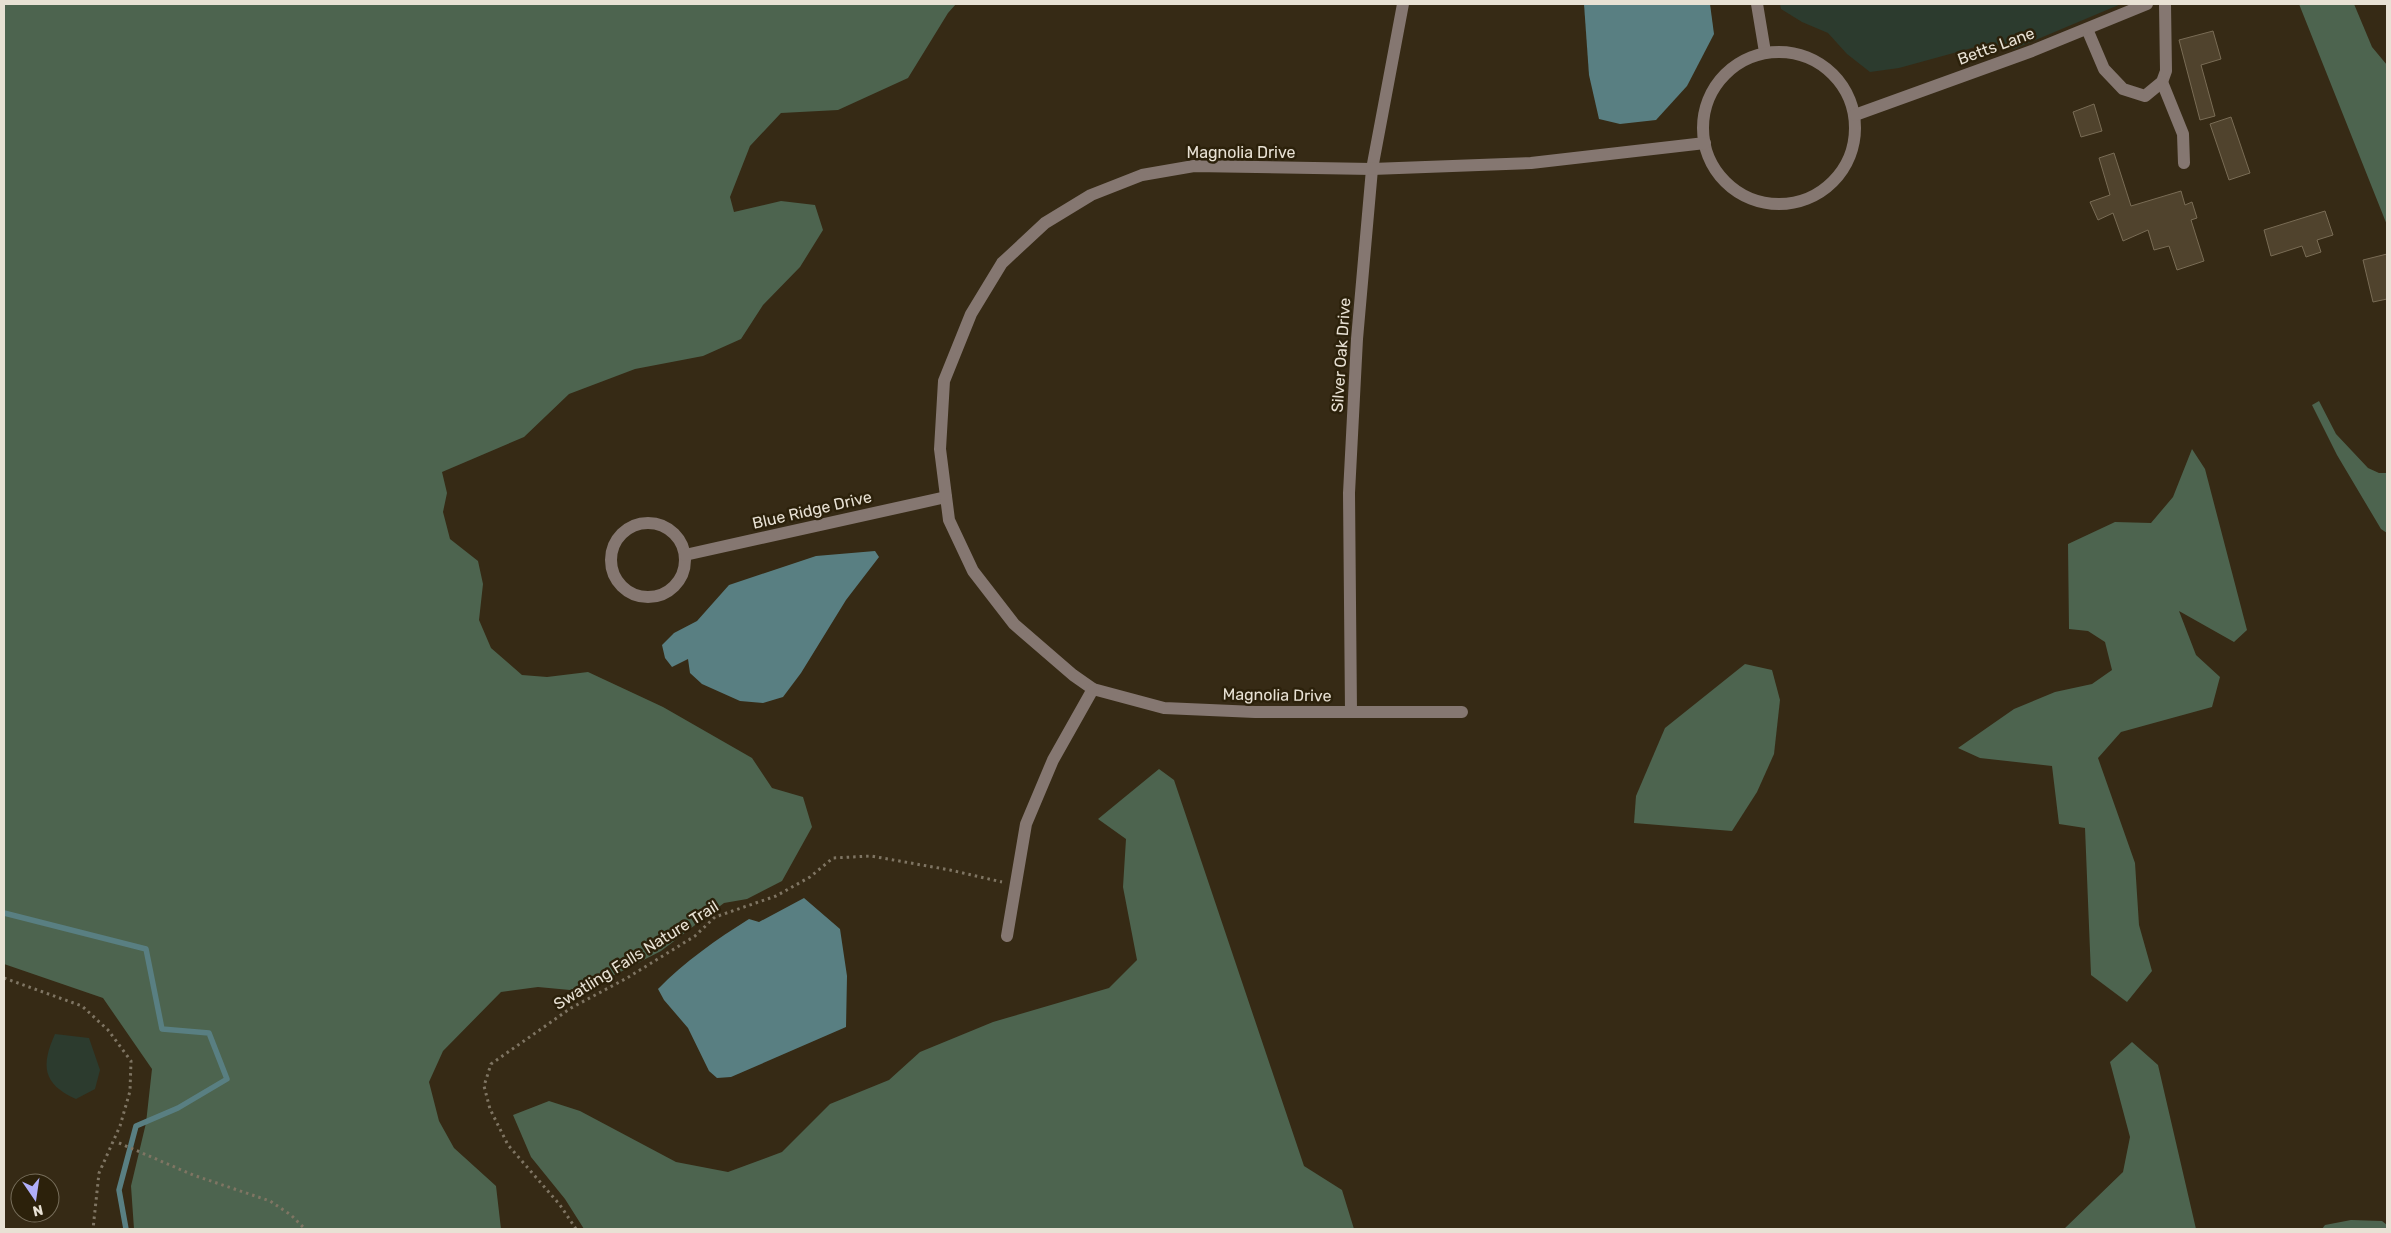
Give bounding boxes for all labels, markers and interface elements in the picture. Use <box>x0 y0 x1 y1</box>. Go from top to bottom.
street label: Betts Lane <box>1955 23 2037 69</box>
street label: Magnolia Drive <box>1187 143 1296 162</box>
street label: Silver Oak Drive <box>1328 297 1354 413</box>
street label: Blue Ridge Drive <box>750 487 874 533</box>
street label: Magnolia Drive <box>1222 685 1332 705</box>
street label: Swatling Falls Nature Trail <box>550 896 722 1014</box>
north arrow <box>10 1173 60 1223</box>
text: N <box>31 1201 45 1220</box>

